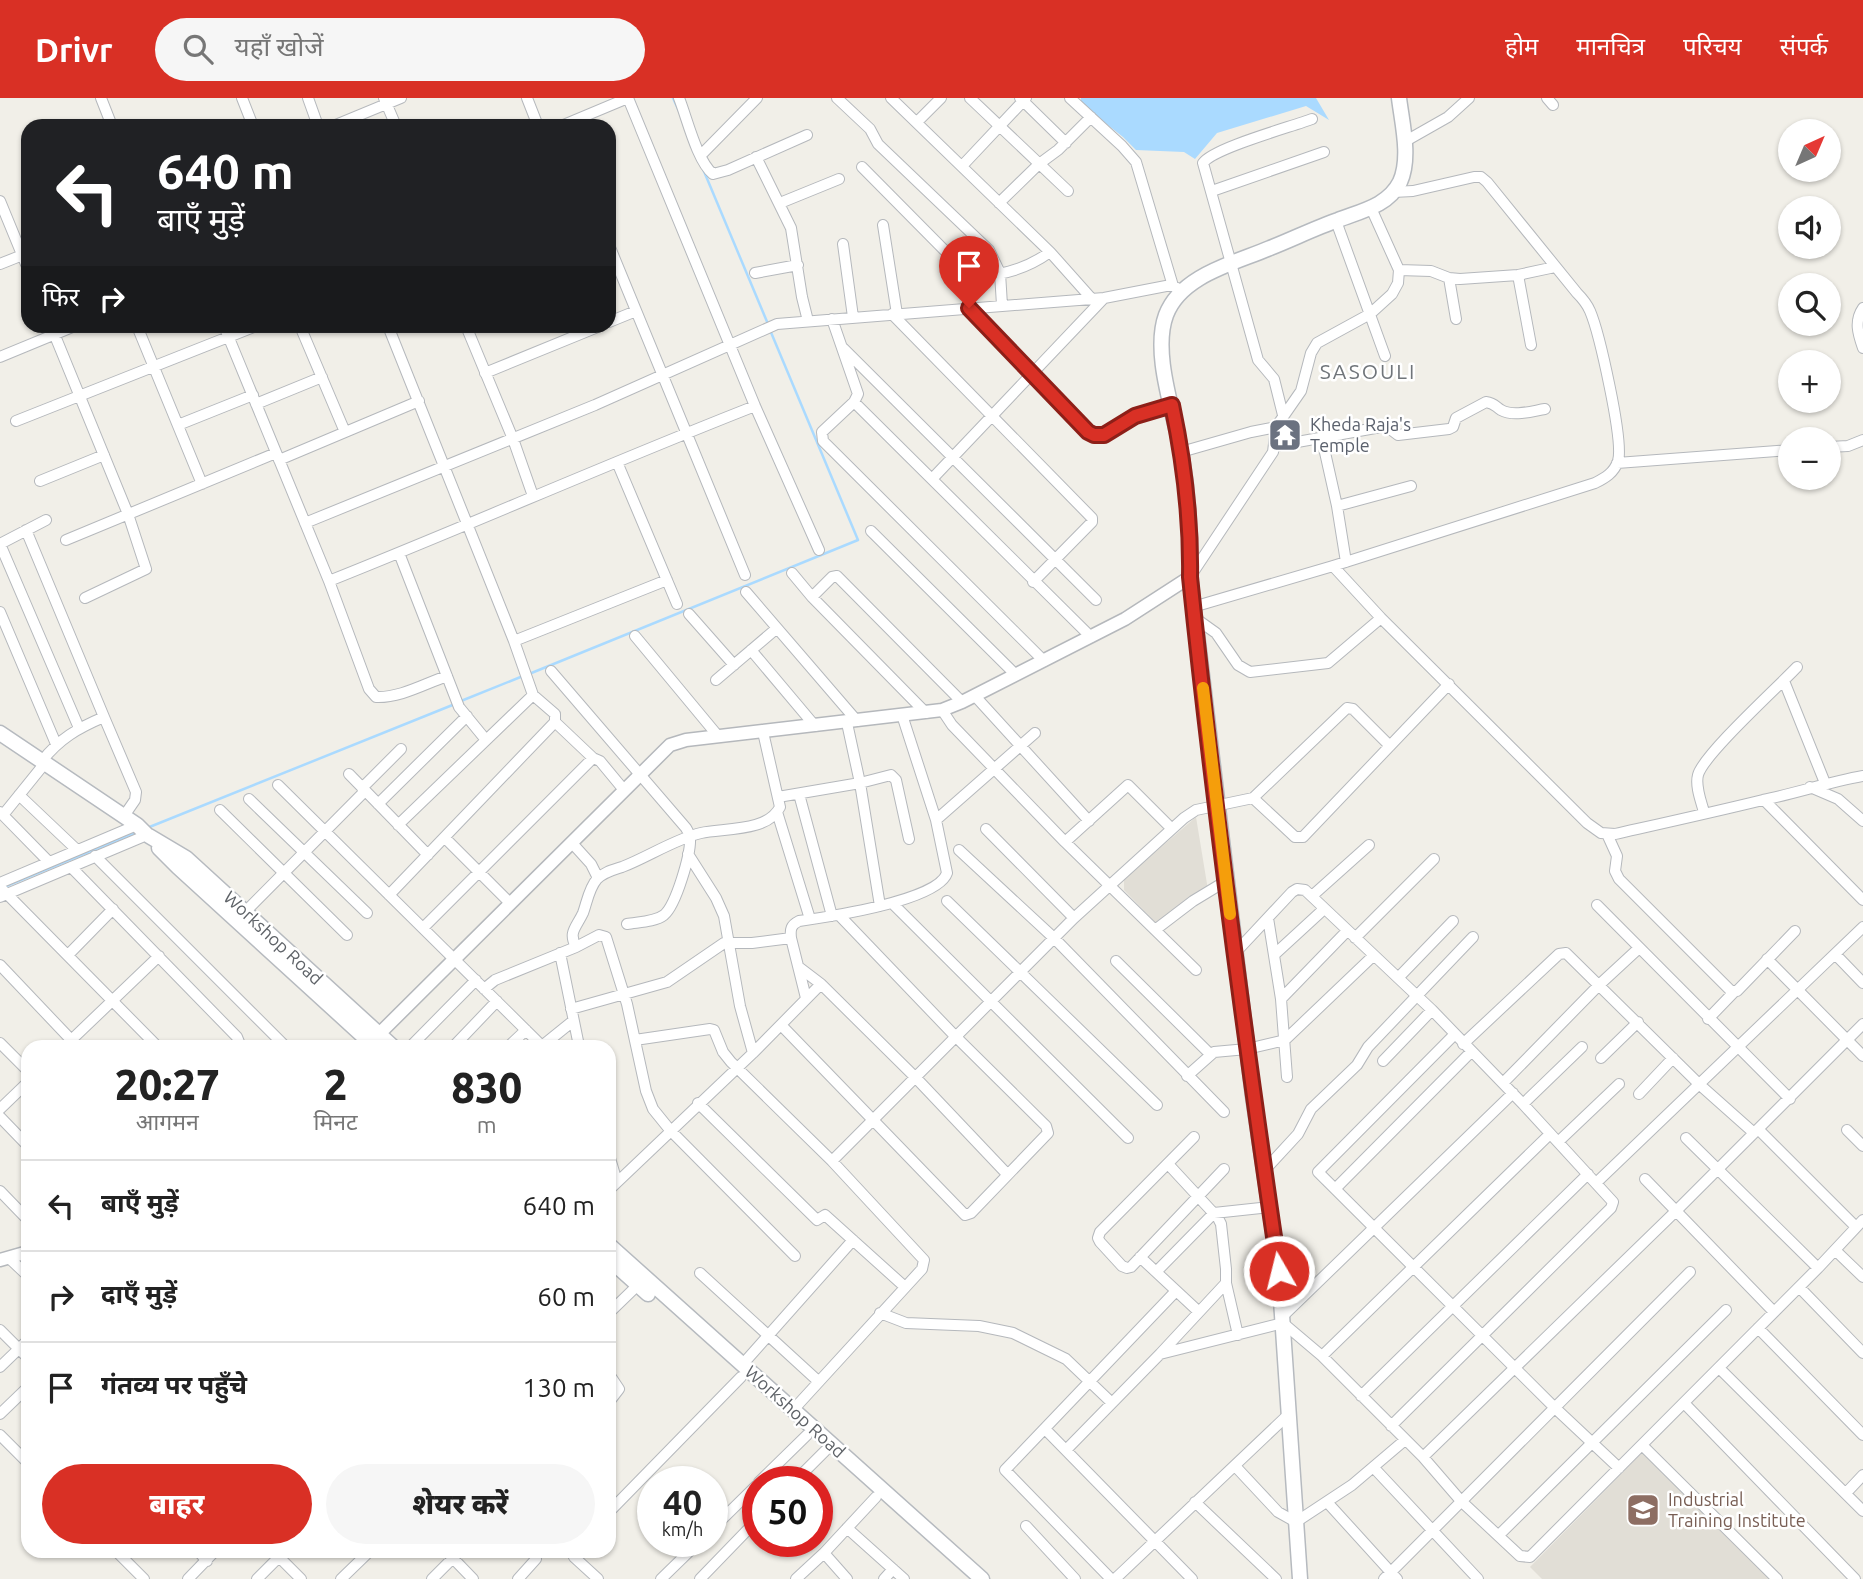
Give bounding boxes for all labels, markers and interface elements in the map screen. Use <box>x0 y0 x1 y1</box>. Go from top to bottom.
search box <box>155 18 645 81</box>
icon: search <box>179 30 217 68</box>
text: Drivr <box>35 31 113 68</box>
text: यहाँ खोजें <box>235 32 323 61</box>
text: होम <box>1505 33 1538 60</box>
text: मानचित्र <box>1576 33 1645 60</box>
text: परिचय <box>1683 33 1742 60</box>
text: संपर्क <box>1780 33 1828 60</box>
north arrow <box>1778 119 1841 182</box>
map controls <box>1778 119 1841 490</box>
text: 640 m <box>157 143 294 198</box>
icon: left <box>42 147 133 238</box>
button: sound <box>1778 196 1841 259</box>
text: बाएँ मुड़ें <box>157 201 245 237</box>
pin <box>939 236 999 308</box>
icon: arrive <box>950 247 988 285</box>
button: search <box>1778 273 1841 336</box>
icon: right <box>93 280 131 318</box>
text: फिर <box>42 282 79 311</box>
button: + <box>1778 350 1841 413</box>
district label: SASOULI <box>1320 359 1416 383</box>
place label: Kheda Raja's Temple <box>1310 414 1411 455</box>
temple icon: Kheda Raja's Temple <box>1266 416 1304 454</box>
button: − <box>1778 427 1841 490</box>
street label: Workshop Road <box>220 886 327 988</box>
text: 20:27 <box>115 1061 220 1108</box>
text: 2 <box>324 1061 347 1108</box>
text: 830 <box>451 1064 522 1111</box>
text: आगमन <box>136 1109 199 1134</box>
text: मिनट <box>313 1109 358 1134</box>
text: m <box>477 1112 497 1137</box>
icon: left <box>42 1187 80 1225</box>
text: बाएँ मुड़ें <box>101 1188 178 1217</box>
text: 640 m <box>523 1191 595 1220</box>
position arrow <box>1242 1234 1316 1308</box>
icon: right <box>42 1278 80 1316</box>
text: दाएँ मुड़ें <box>101 1279 177 1308</box>
text: 60 m <box>537 1282 595 1311</box>
street label: Workshop Road <box>742 1361 850 1461</box>
icon: arrive <box>42 1369 80 1407</box>
text: गंतव्य पर पहुँचे <box>101 1370 247 1399</box>
text: 130 m <box>523 1373 595 1402</box>
button: बाहर <box>42 1464 312 1544</box>
button: शेयर करें <box>326 1464 595 1544</box>
speed limit sign: 50 <box>742 1466 833 1557</box>
text: 40 <box>663 1482 702 1522</box>
place label: Industrial Training Institute <box>1668 1489 1806 1530</box>
school or university icon: Industrial Training Institute <box>1624 1491 1662 1529</box>
text: km/h <box>662 1519 703 1539</box>

